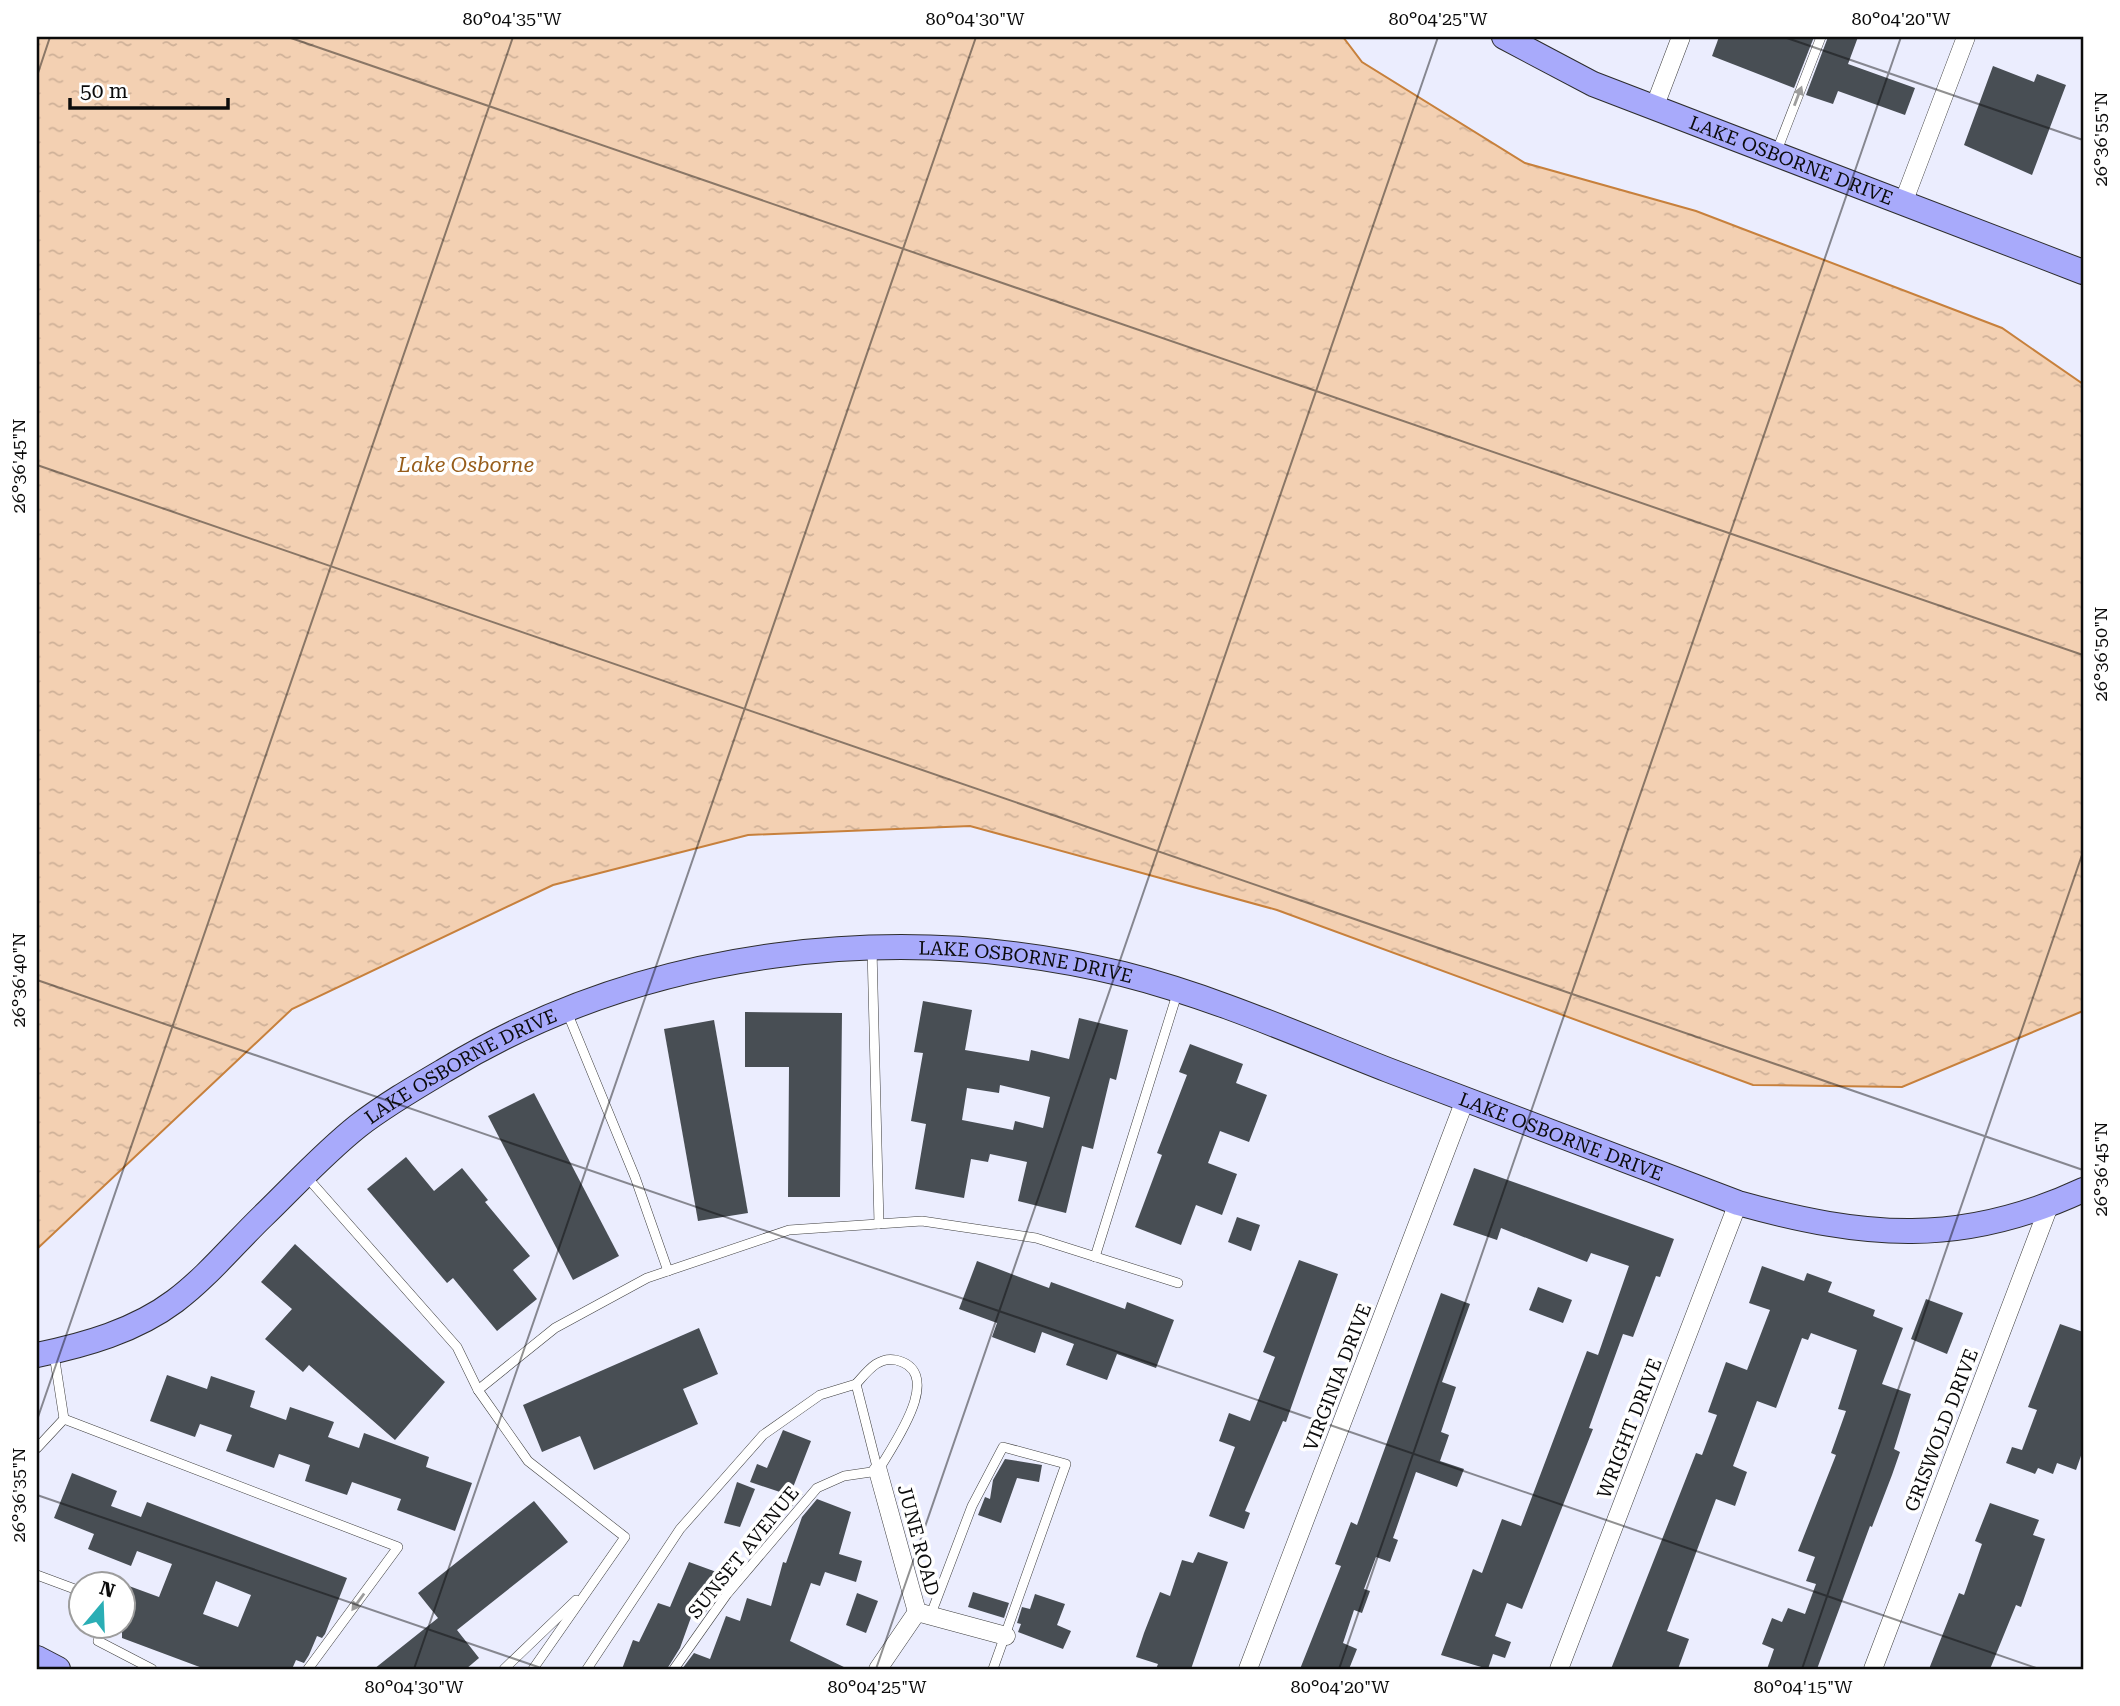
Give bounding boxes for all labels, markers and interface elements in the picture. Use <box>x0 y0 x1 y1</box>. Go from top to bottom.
text: 80°04'35"W <box>463 8 562 29</box>
text: 80°04'30"W <box>926 8 1025 29</box>
text: 80°04'25"W <box>1389 8 1488 29</box>
text: 80°04'20"W <box>1852 8 1951 29</box>
scale bar <box>70 66 228 110</box>
text: 50 m <box>80 79 128 103</box>
one-way arrow <box>1793 85 1804 106</box>
text: 26°36'55"N <box>2090 92 2111 186</box>
street label: LAKE OSBORNE DRIVE <box>1686 111 1896 210</box>
text: 26°36'45"N <box>8 419 29 513</box>
water label: Lake Osborne <box>397 453 534 477</box>
text: 26°36'50"N <box>2090 607 2111 701</box>
text: 26°36'40"N <box>8 933 29 1027</box>
street label: LAKE OSBORNE DRIVE <box>918 936 1135 988</box>
street label: LAKE OSBORNE DRIVE <box>360 1004 560 1129</box>
street label: LAKE OSBORNE DRIVE <box>1456 1087 1666 1186</box>
text: 26°36'45"N <box>2090 1122 2111 1216</box>
street label: VIRGINIA DRIVE <box>1299 1300 1376 1454</box>
street label: GRISWOLD DRIVE <box>1900 1346 1983 1515</box>
street label: WRIGHT DRIVE <box>1592 1355 1667 1501</box>
text: 26°36'35"N <box>8 1448 29 1542</box>
street label: SUNSET AVENUE <box>683 1481 804 1623</box>
street label: JUNE ROAD <box>893 1482 944 1598</box>
north arrow <box>66 1570 136 1640</box>
text: N <box>97 1576 118 1603</box>
one-way arrow <box>351 1593 365 1611</box>
text: 80°04'30"W <box>365 1676 464 1697</box>
text: 80°04'25"W <box>828 1676 927 1697</box>
text: 80°04'20"W <box>1291 1676 1390 1697</box>
text: 80°04'15"W <box>1754 1676 1853 1697</box>

